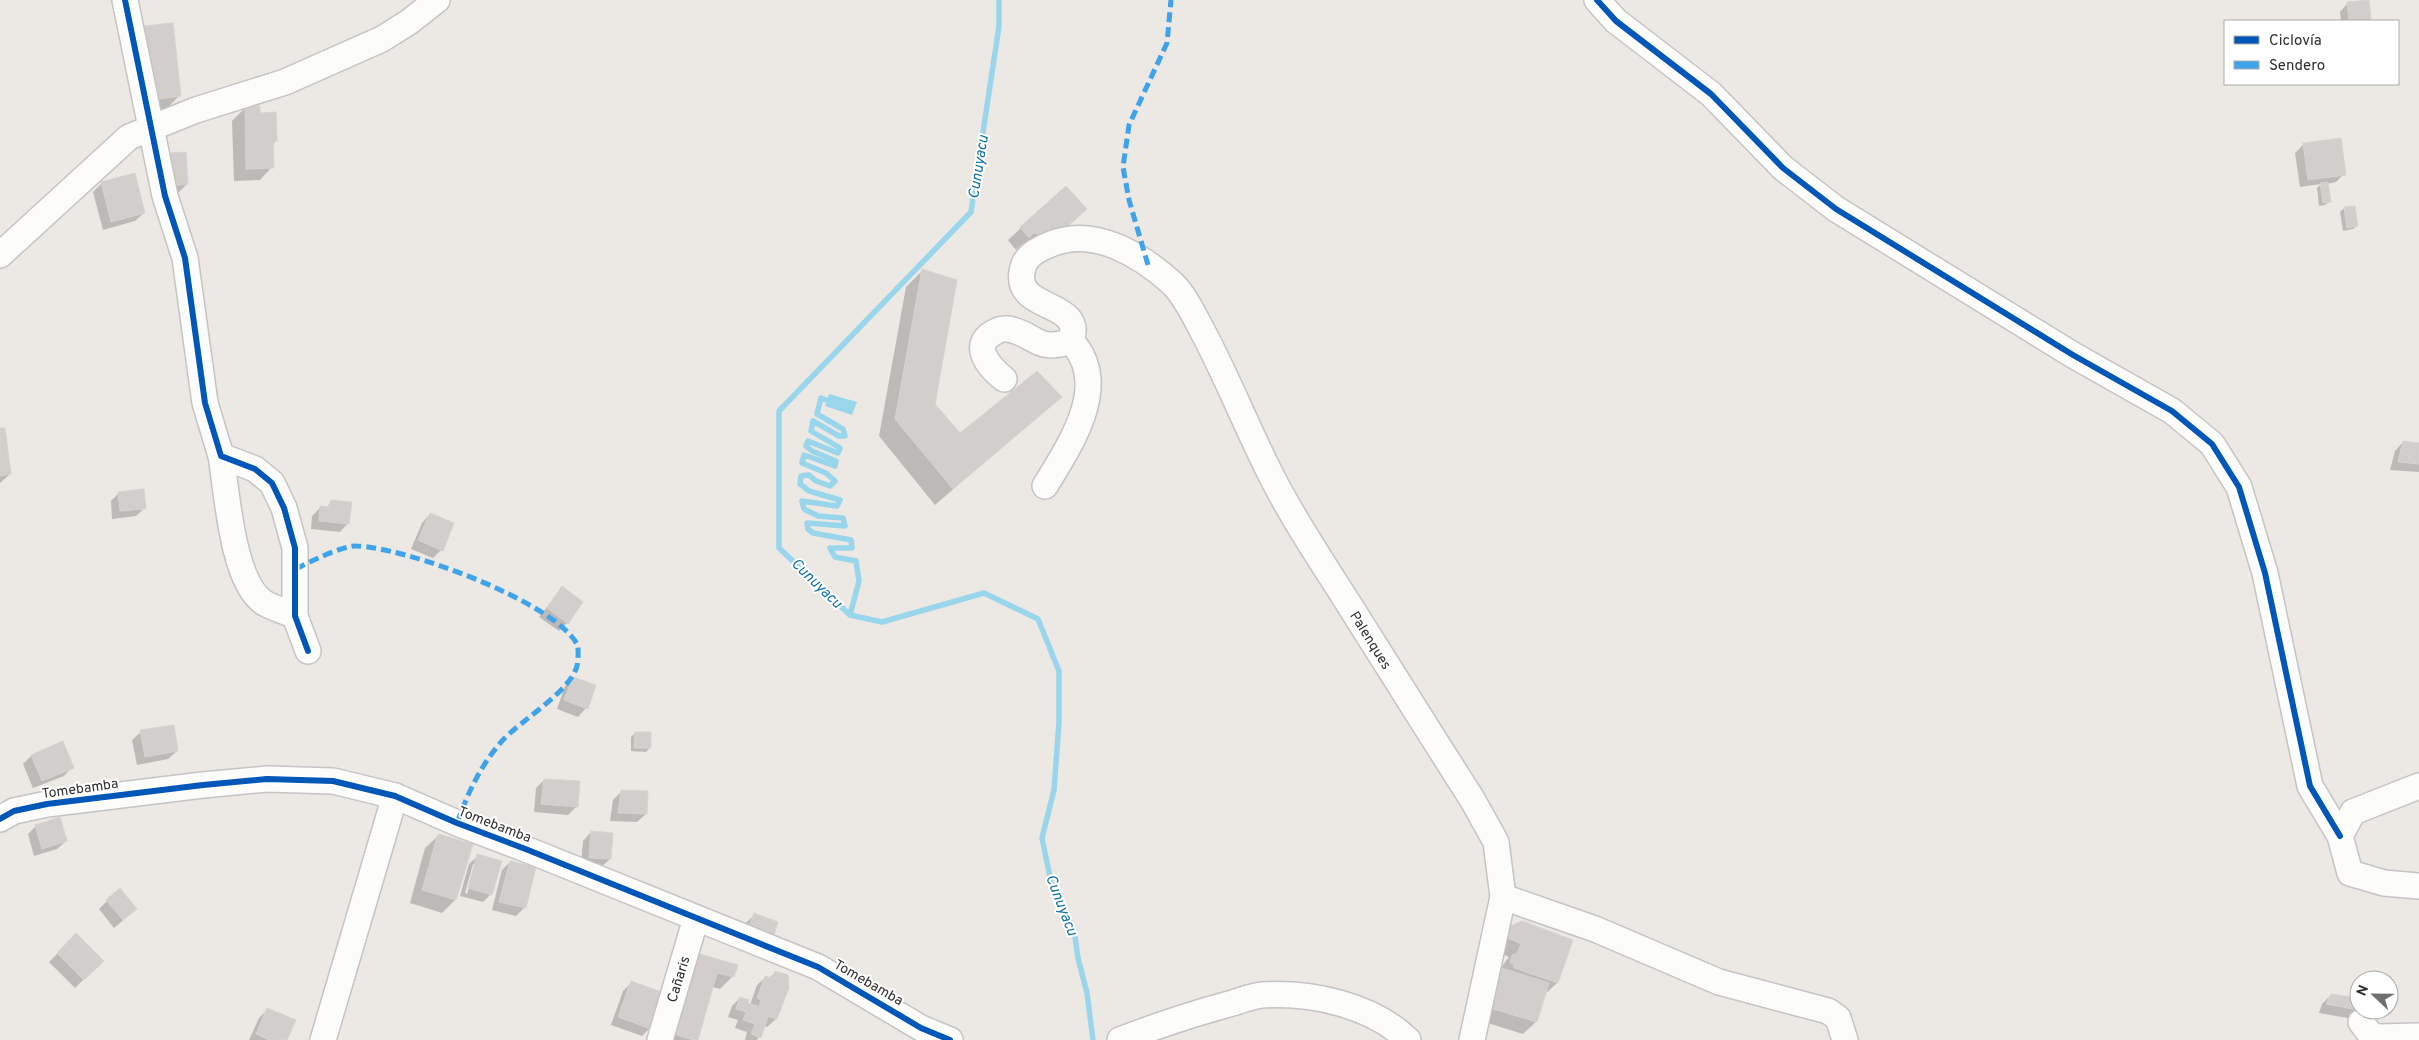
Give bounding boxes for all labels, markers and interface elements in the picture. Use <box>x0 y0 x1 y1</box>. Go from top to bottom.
legend <box>2224 20 2399 85</box>
text: Ciclovía <box>2269 32 2322 51</box>
text: Sendero <box>2269 57 2325 76</box>
water label: Cunuyacu <box>965 133 994 200</box>
water label: Cunuyacu <box>786 555 846 614</box>
street label: Palenques <box>1345 609 1394 673</box>
street label: Tomebamba <box>41 776 120 803</box>
street label: Tomebamba <box>455 804 534 847</box>
water label: Cunuyacu <box>1040 872 1081 940</box>
street label: Cañaris <box>664 954 695 1005</box>
street label: Tomebamba <box>831 957 906 1010</box>
north arrow <box>2349 970 2399 1020</box>
text: N <box>2354 983 2373 999</box>

